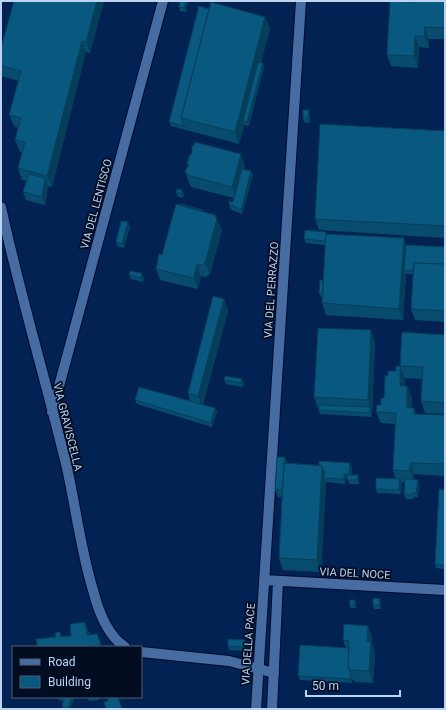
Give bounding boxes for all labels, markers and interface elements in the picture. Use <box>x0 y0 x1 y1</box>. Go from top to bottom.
street label: VIA DEL LENTISCO <box>78 158 115 251</box>
street label: VIA DEL PERRAZZO <box>262 241 281 339</box>
street label: VIA GRAVISCELLA <box>50 382 85 473</box>
street label: VIA DEL NOCE <box>319 565 391 582</box>
street label: VIA DELLA PACE <box>239 603 258 685</box>
legend <box>12 646 142 698</box>
text: Road <box>48 655 76 669</box>
scale bar <box>306 672 400 698</box>
text: Building <box>48 675 91 689</box>
text: 50 m <box>312 679 339 693</box>

